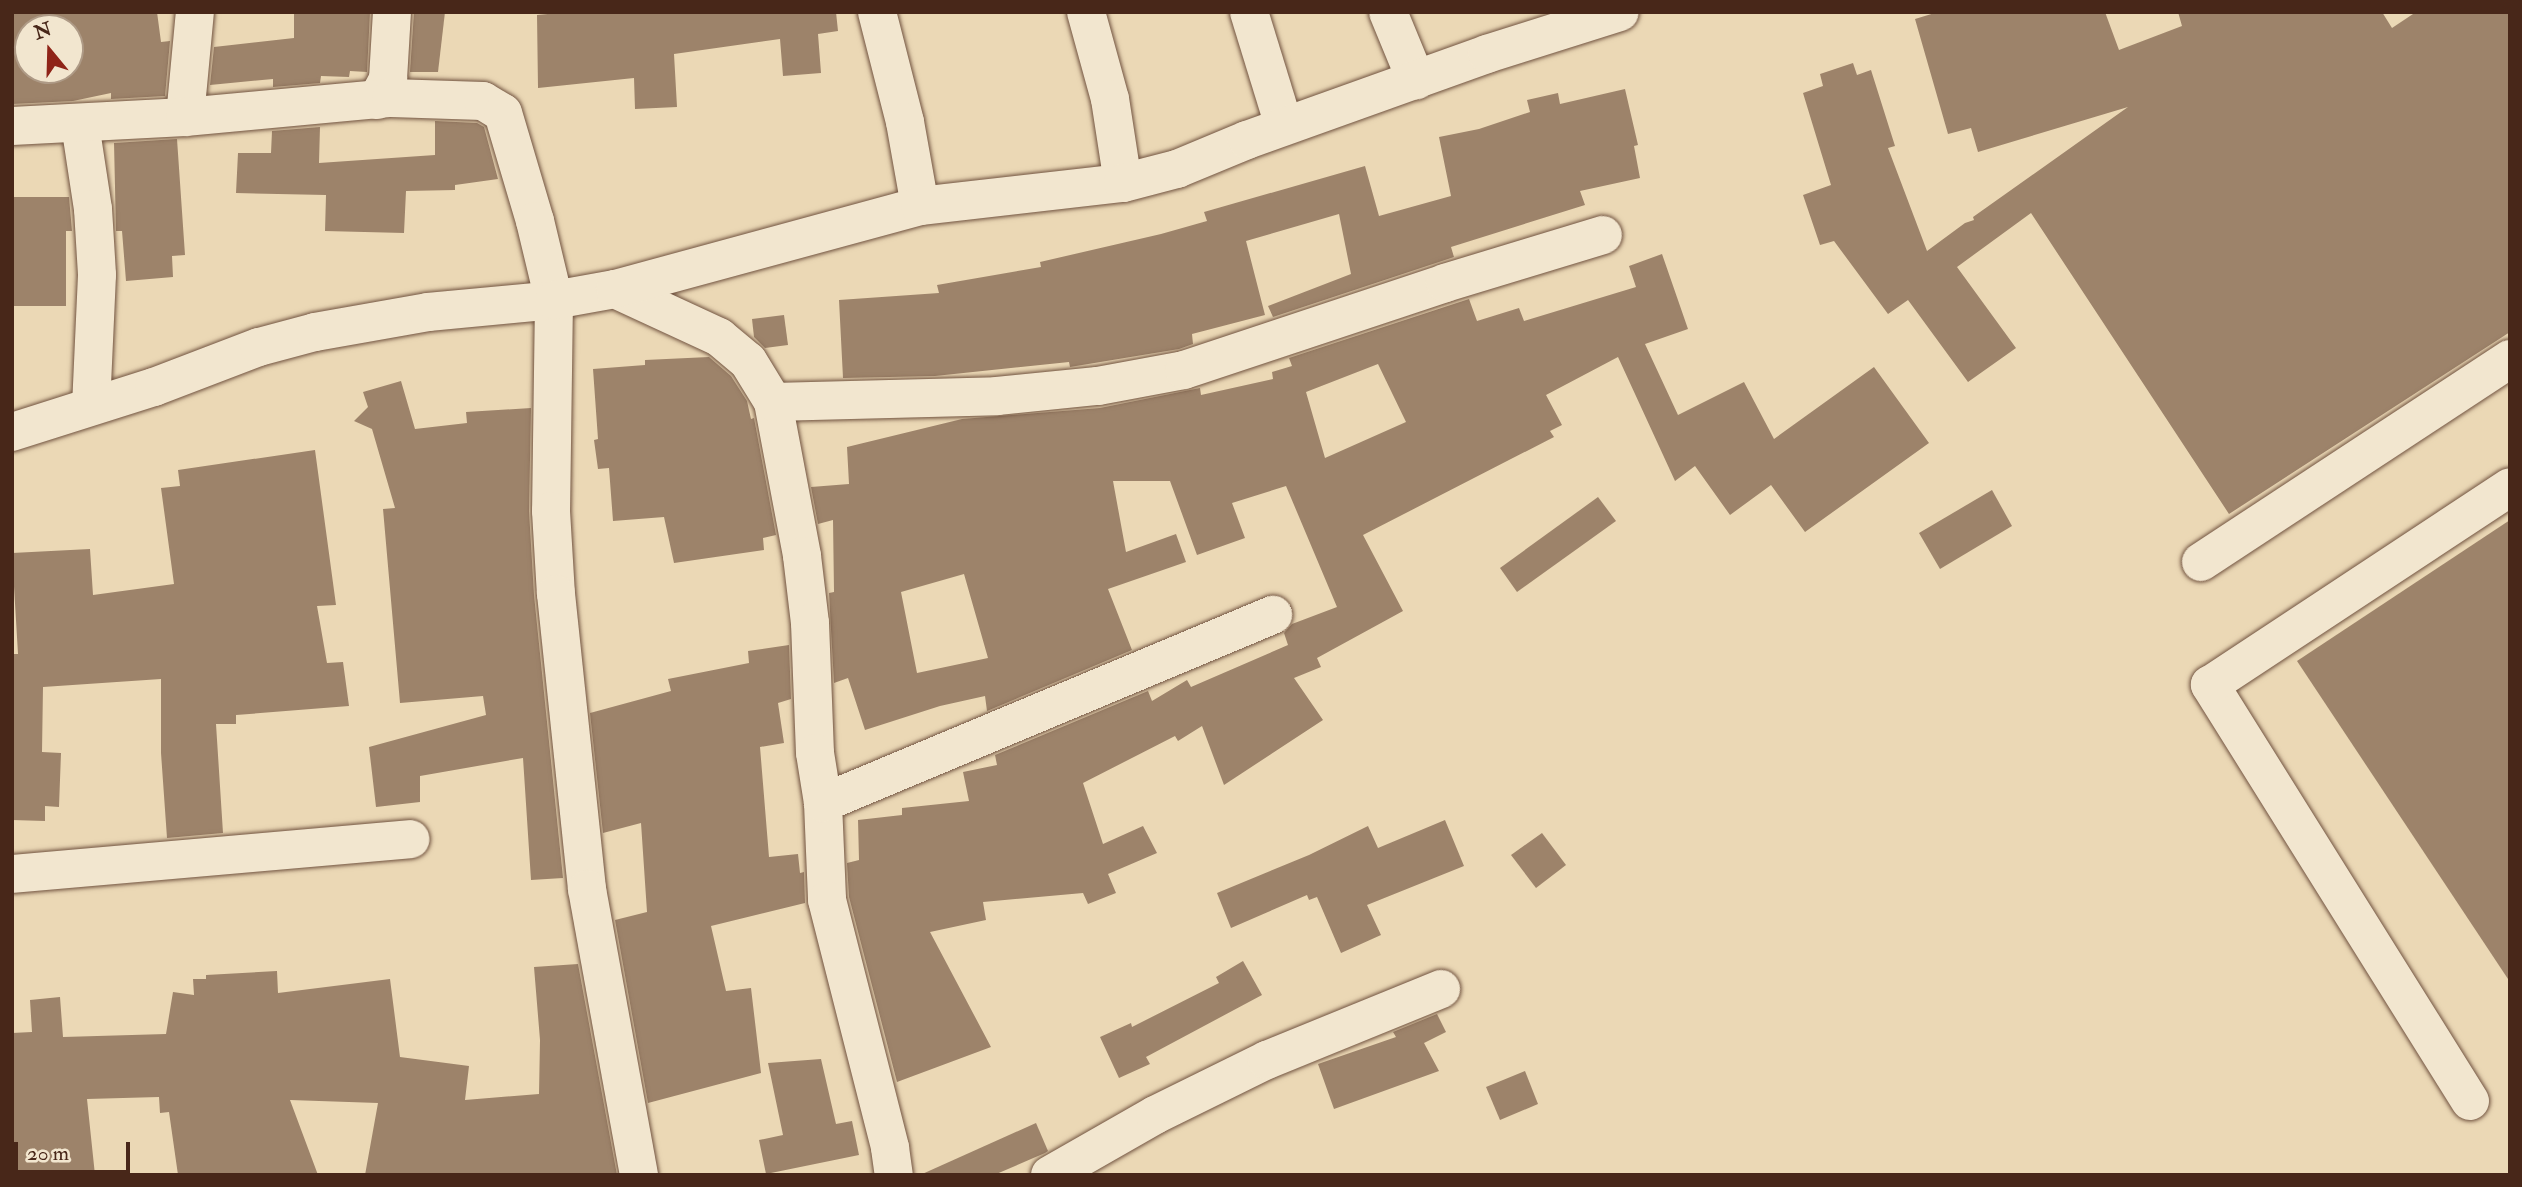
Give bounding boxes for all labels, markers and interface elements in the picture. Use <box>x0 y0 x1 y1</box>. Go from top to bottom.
north arrow <box>14 14 84 84</box>
text: N <box>31 17 55 45</box>
scale bar <box>18 1128 133 1172</box>
text: 20 m <box>27 1140 69 1167</box>

